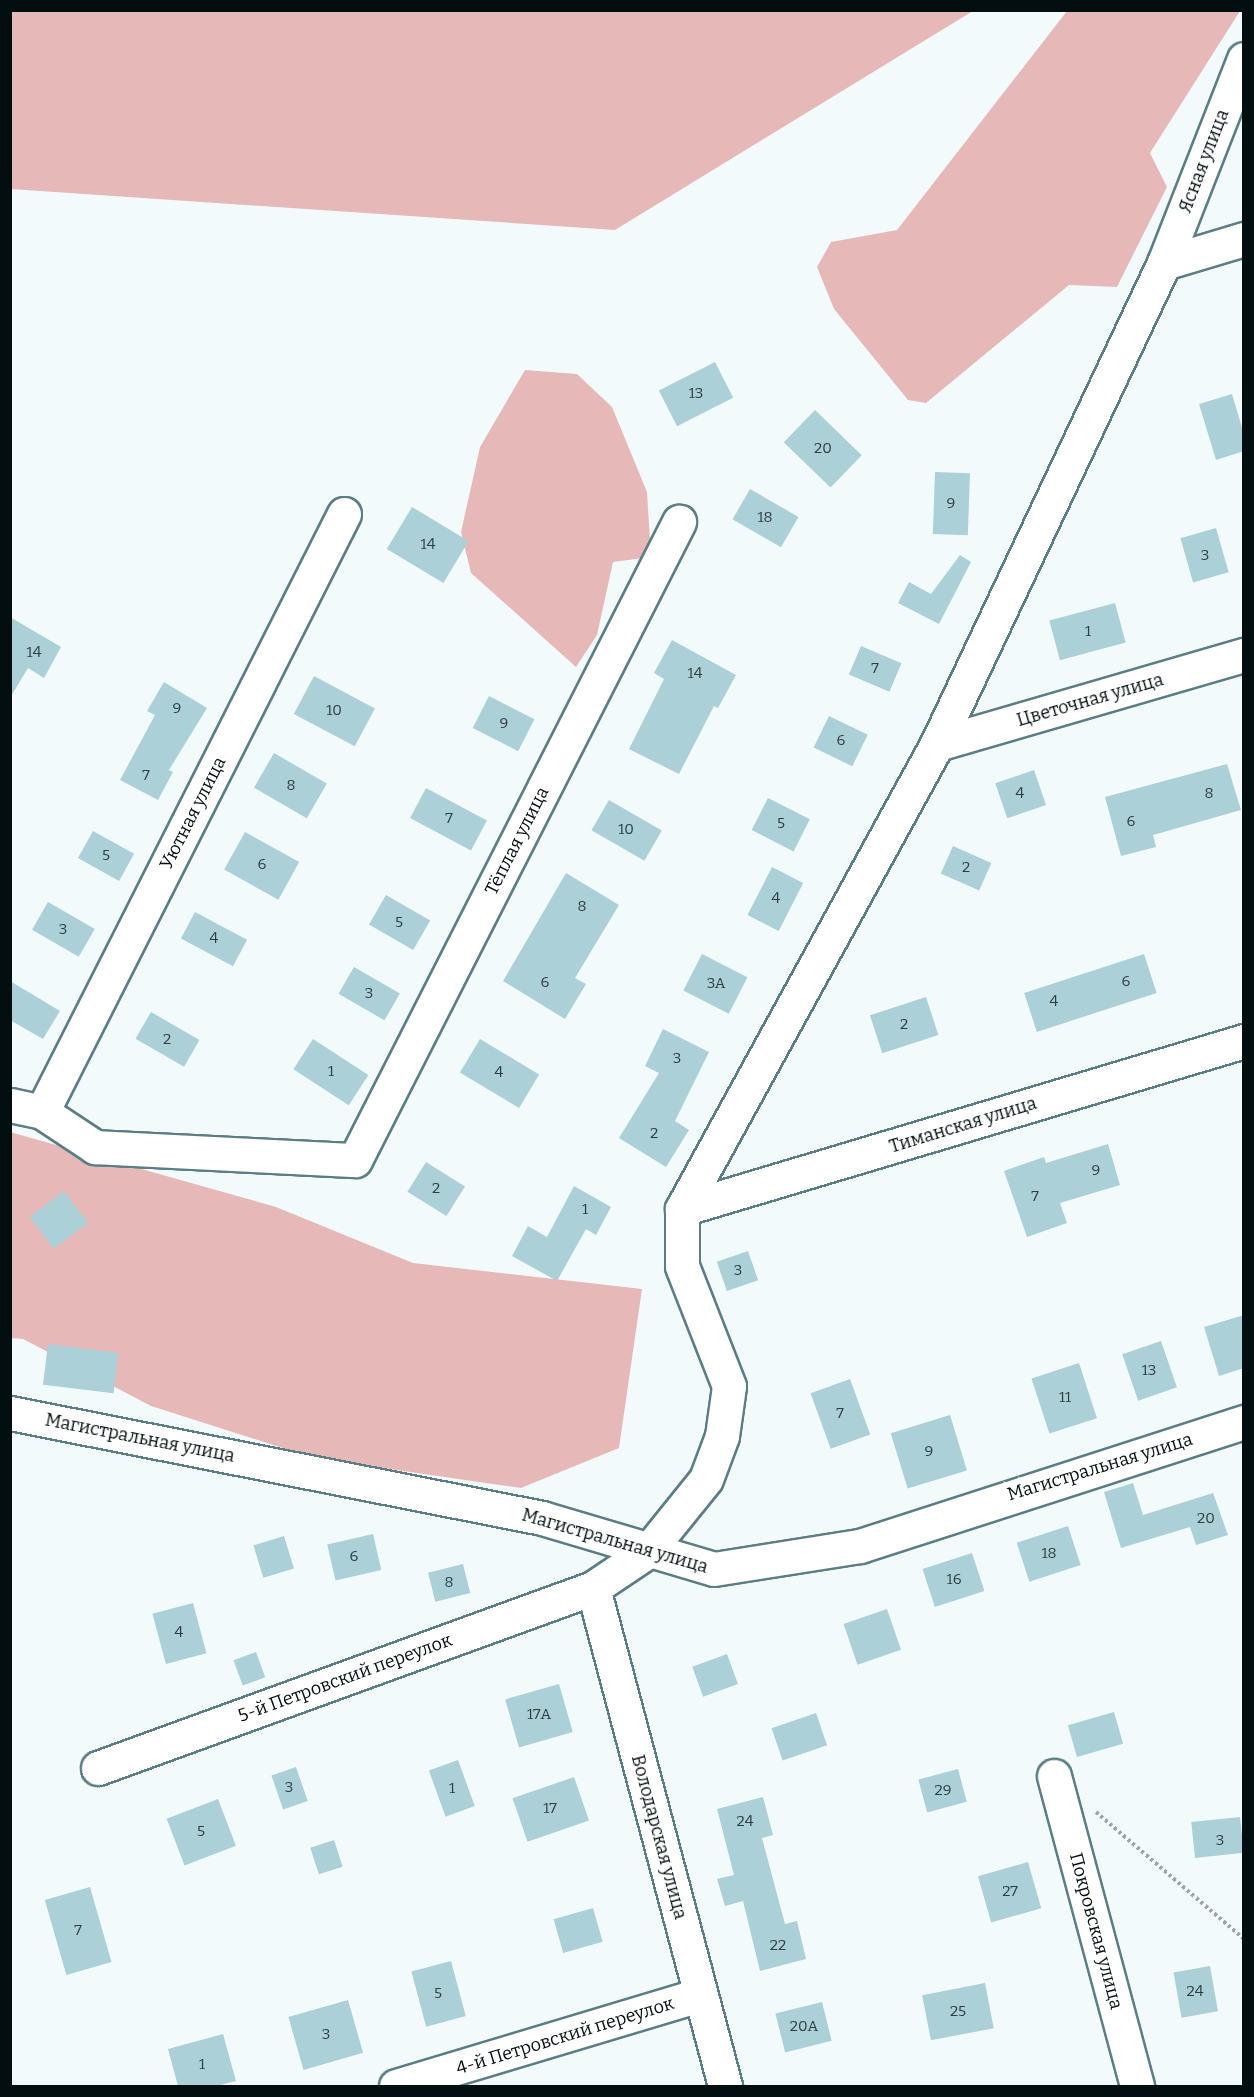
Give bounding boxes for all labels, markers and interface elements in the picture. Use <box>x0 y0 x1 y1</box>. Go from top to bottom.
street label: Ясная улица <box>1174 106 1234 216</box>
house number: 13 <box>689 385 703 403</box>
house number: 20 <box>814 440 832 458</box>
house number: 9 <box>947 495 955 513</box>
house number: 18 <box>757 509 773 527</box>
house number: 14 <box>421 536 435 554</box>
house number: 3 <box>1201 547 1209 565</box>
house number: 1 <box>1085 623 1091 641</box>
house number: 14 <box>27 644 41 662</box>
house number: 7 <box>871 660 879 678</box>
house number: 14 <box>688 665 702 683</box>
street label: Цветочная улица <box>1014 669 1166 731</box>
house number: 9 <box>173 700 181 718</box>
house number: 10 <box>326 702 342 720</box>
house number: 9 <box>500 715 508 733</box>
house number: 6 <box>837 732 845 750</box>
street label: Уютная улица <box>155 753 231 873</box>
house number: 7 <box>142 767 150 785</box>
house number: 8 <box>286 777 296 795</box>
street label: Тёплая улица <box>480 783 554 899</box>
house number: 4 <box>1016 785 1024 803</box>
house number: 8 <box>1204 785 1214 803</box>
house number: 7 <box>445 810 453 828</box>
house number: 6 <box>1127 813 1135 831</box>
house number: 5 <box>777 815 785 833</box>
house number: 10 <box>618 821 634 839</box>
house number: 5 <box>102 847 110 865</box>
house number: 6 <box>258 856 266 874</box>
house number: 2 <box>962 859 970 877</box>
house number: 4 <box>772 890 780 908</box>
house number: 8 <box>577 898 587 916</box>
house number: 5 <box>395 914 403 932</box>
house number: 3 <box>59 921 67 939</box>
house number: 4 <box>210 930 218 948</box>
house number: 6 <box>1122 973 1130 991</box>
house number: 6 <box>541 974 549 992</box>
house number: 3А <box>707 975 725 993</box>
house number: 3 <box>365 985 373 1003</box>
house number: 4 <box>1050 993 1058 1011</box>
house number: 2 <box>900 1016 908 1034</box>
house number: 2 <box>163 1031 171 1049</box>
house number: 3 <box>673 1050 681 1068</box>
house number: 1 <box>328 1063 334 1081</box>
house number: 4 <box>495 1064 503 1082</box>
street label: Тиманская улица <box>887 1092 1039 1158</box>
house number: 2 <box>650 1125 658 1143</box>
house number: 9 <box>1092 1162 1100 1180</box>
house number: 2 <box>432 1180 440 1198</box>
house number: 7 <box>1031 1188 1039 1206</box>
house number: 1 <box>582 1201 588 1219</box>
house number: 3 <box>734 1262 742 1280</box>
house number: 13 <box>1142 1362 1156 1380</box>
house number: 11 <box>1059 1389 1071 1407</box>
house number: 7 <box>836 1405 844 1423</box>
street label: Магистральная улица <box>43 1409 237 1467</box>
street label: Магистральная улица <box>1005 1428 1195 1506</box>
house number: 9 <box>925 1443 933 1461</box>
street label: Магистральная улица <box>519 1504 711 1578</box>
house number: 20 <box>1197 1510 1215 1528</box>
house number: 18 <box>1041 1545 1057 1563</box>
house number: 6 <box>350 1548 358 1566</box>
house number: 16 <box>947 1571 961 1589</box>
house number: 8 <box>444 1574 454 1592</box>
house number: 4 <box>175 1624 183 1642</box>
street label: 5-й Петровский переулок <box>235 1629 455 1727</box>
house number: 17А <box>527 1706 551 1724</box>
street label: Володарская улица <box>627 1752 691 1922</box>
house number: 3 <box>285 1779 293 1797</box>
house number: 1 <box>449 1780 455 1798</box>
house number: 29 <box>935 1782 951 1800</box>
house number: 17 <box>543 1800 557 1818</box>
house number: 24 <box>737 1813 753 1831</box>
house number: 5 <box>197 1823 205 1841</box>
house number: 3 <box>1216 1832 1224 1850</box>
street label: Покровская улица <box>1065 1850 1127 2012</box>
house number: 27 <box>1002 1883 1018 1901</box>
house number: 7 <box>74 1922 82 1940</box>
house number: 22 <box>770 1937 786 1955</box>
house number: 24 <box>1187 1983 1203 2001</box>
house number: 5 <box>434 1985 442 2003</box>
street label: 4-й Петровский переулок <box>453 1993 677 2079</box>
house number: 25 <box>950 2003 966 2021</box>
house number: 20А <box>790 2018 818 2036</box>
house number: 3 <box>322 2026 330 2044</box>
house number: 1 <box>199 2056 205 2074</box>

